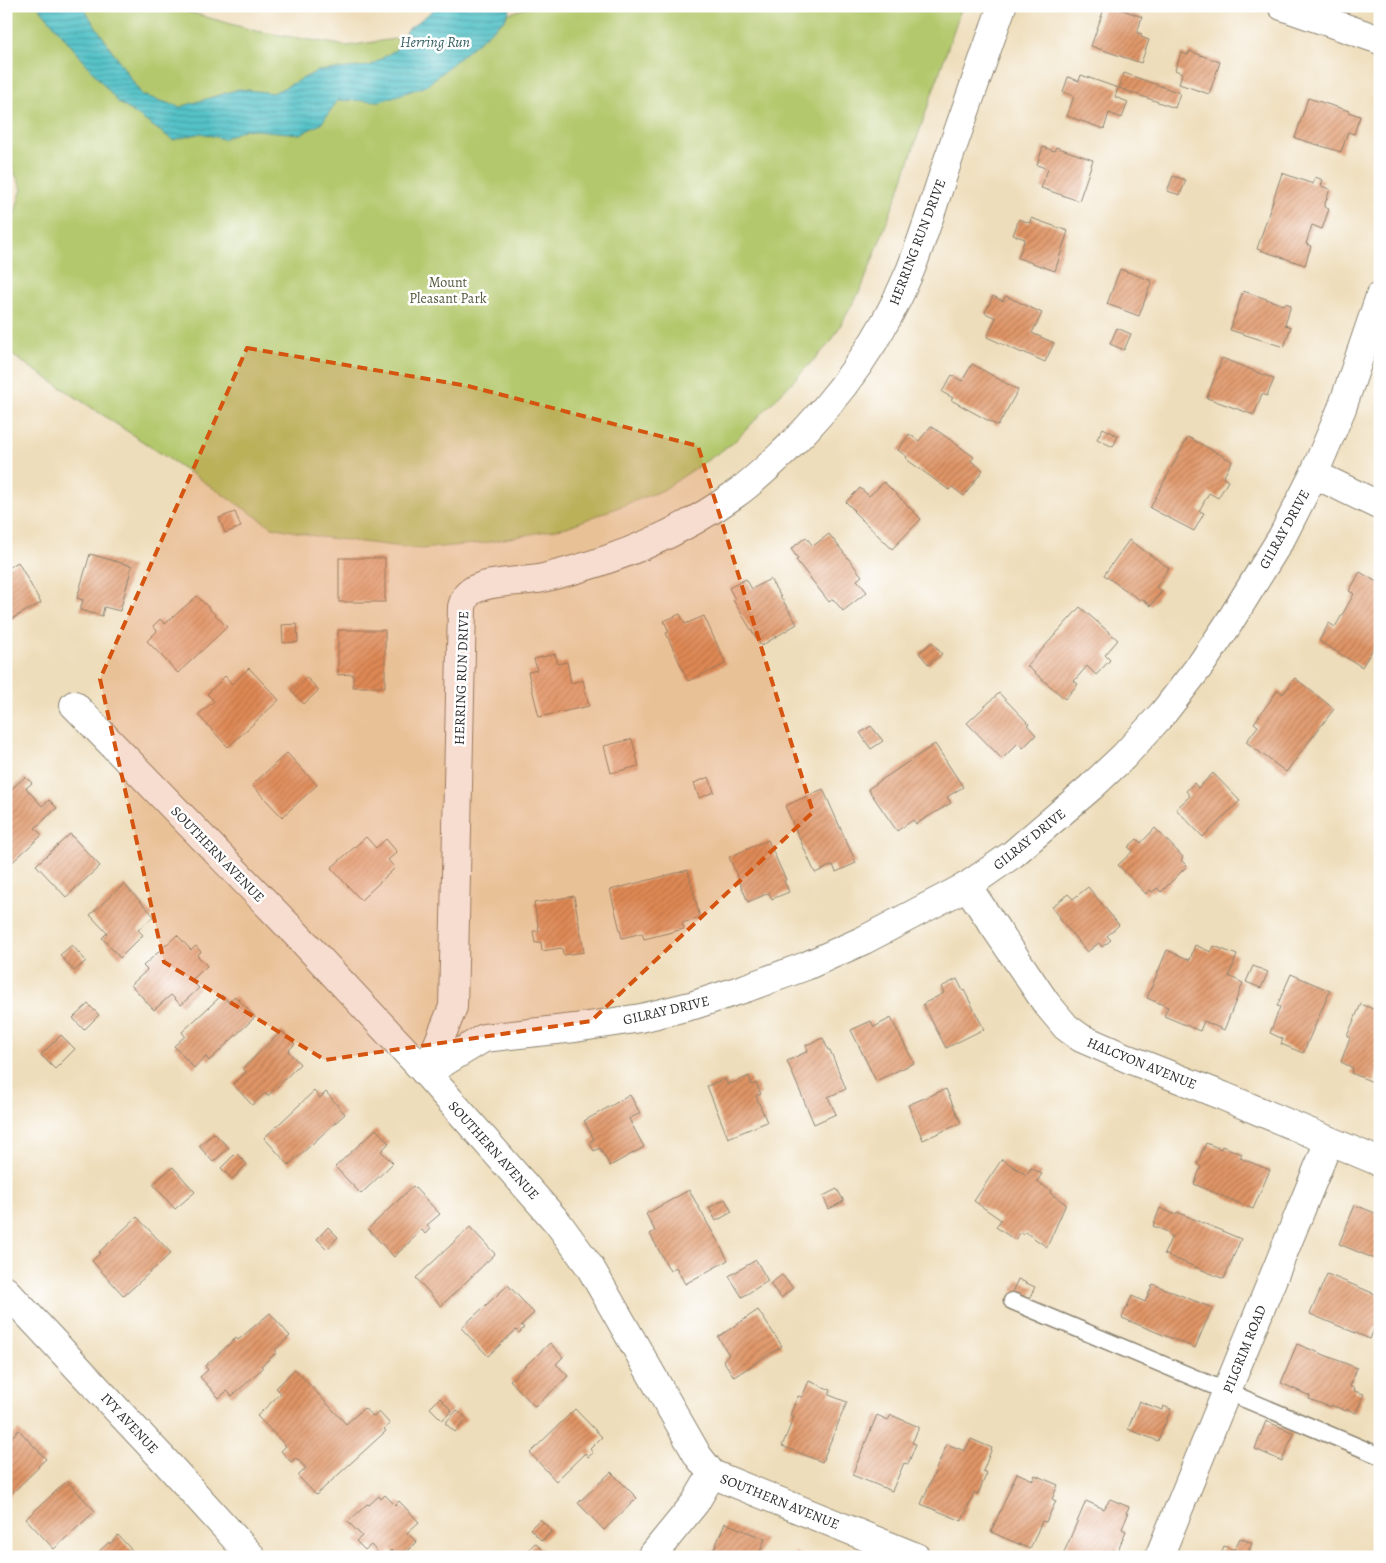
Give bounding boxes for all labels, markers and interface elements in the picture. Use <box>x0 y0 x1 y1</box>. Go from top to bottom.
water label: Herring Run <box>400 32 470 52</box>
street label: HERRING RUN DRIVE <box>885 176 950 308</box>
park label: Mount Pleasant Park <box>409 273 487 308</box>
street label: GILRAY DRIVE <box>1255 486 1314 572</box>
street label: HERRING RUN DRIVE <box>450 611 473 745</box>
street label: SOUTHERN AVENUE <box>167 802 269 907</box>
street label: GILRAY DRIVE <box>989 804 1069 874</box>
street label: GILRAY DRIVE <box>621 991 711 1030</box>
street label: HALCYON AVENUE <box>1084 1033 1199 1094</box>
street label: SOUTHERN AVENUE <box>444 1097 543 1204</box>
street label: PILGRIM ROAD <box>1218 1302 1271 1396</box>
street label: IVY AVENUE <box>97 1389 163 1458</box>
street label: SOUTHERN AVENUE <box>717 1469 842 1534</box>

